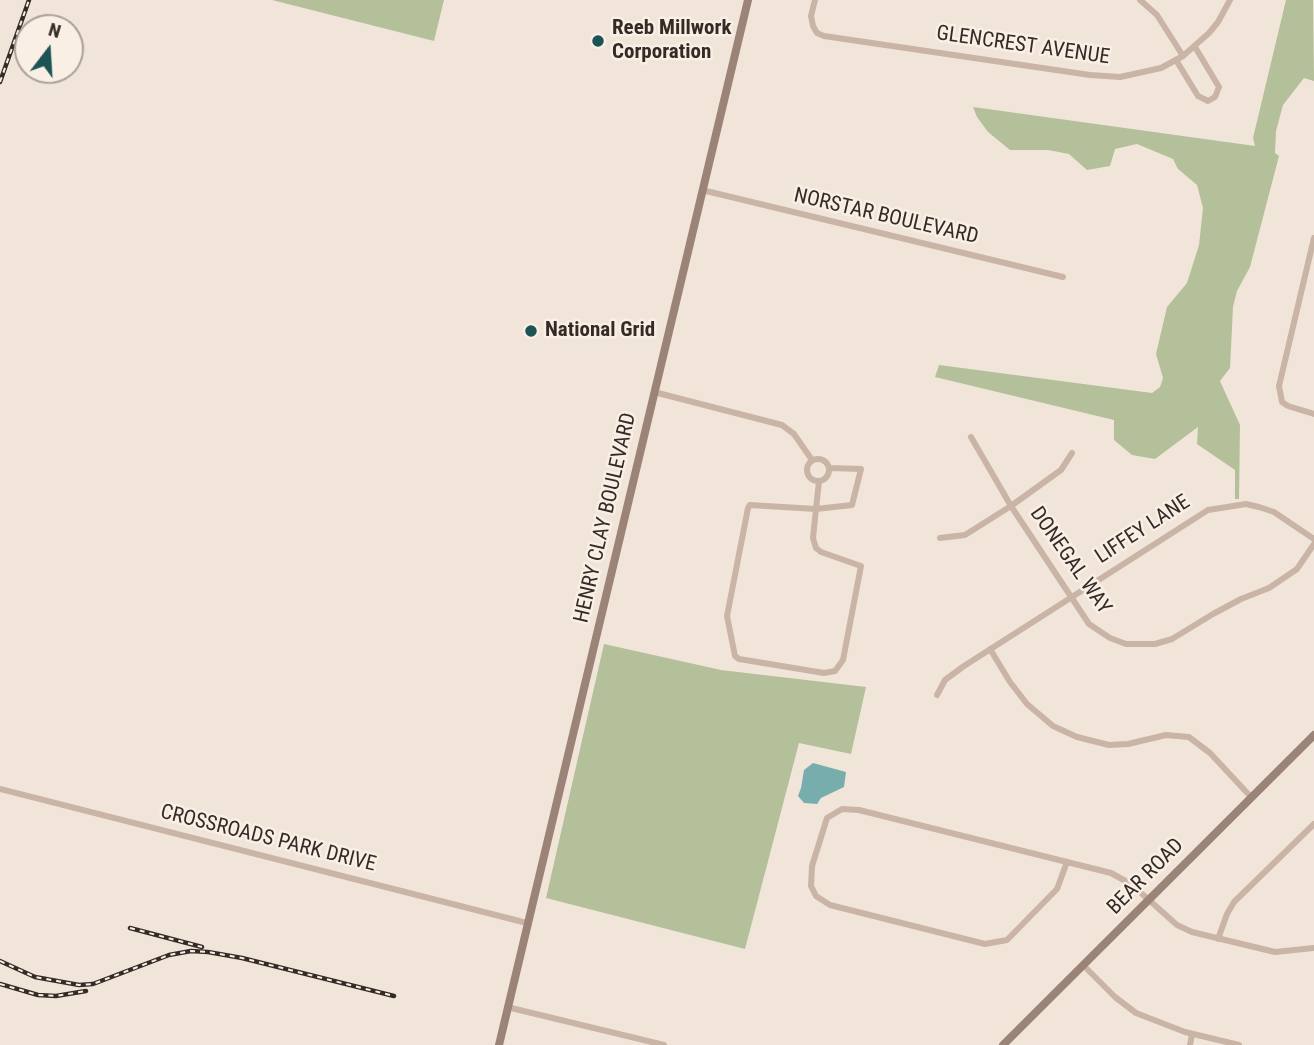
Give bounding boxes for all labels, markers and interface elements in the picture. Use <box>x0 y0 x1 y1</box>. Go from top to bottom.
north arrow <box>14 14 84 84</box>
place label: Reeb Millwork Corporation <box>612 16 731 66</box>
text: N <box>46 18 64 43</box>
street label: GLENCREST AVENUE <box>935 21 1111 71</box>
marker: Reeb Millwork Corporation <box>590 33 606 49</box>
street label: NORSTAR BOULEVARD <box>791 184 981 250</box>
place label: National Grid <box>545 318 655 344</box>
marker: National Grid <box>523 323 539 339</box>
street label: HENRY CLAY BOULEVARD <box>570 411 642 625</box>
street label: LIFFEY LANE <box>1091 490 1195 570</box>
street label: DONEGAL WAY <box>1024 503 1116 619</box>
street label: CROSSROADS PARK DRIVE <box>158 800 378 878</box>
street label: BEAR ROAD <box>1103 834 1189 920</box>

